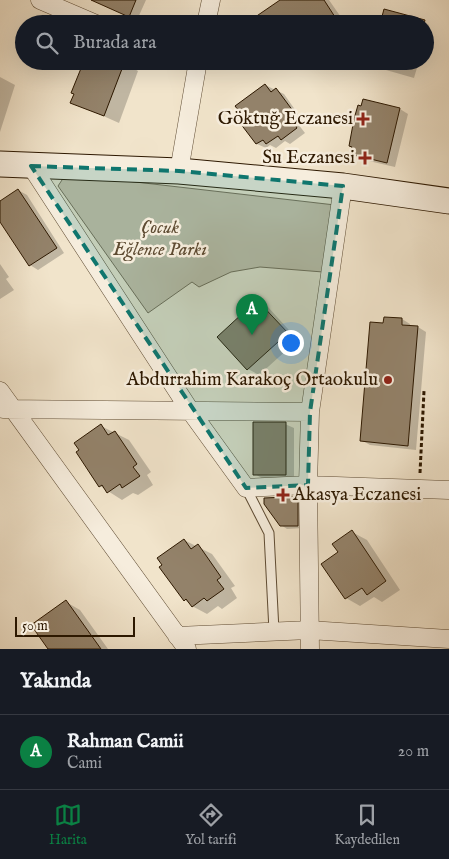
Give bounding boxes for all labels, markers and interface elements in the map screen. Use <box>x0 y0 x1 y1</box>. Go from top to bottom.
search box <box>15 15 434 70</box>
icon: search <box>33 29 61 57</box>
text: Burada ara <box>73 31 157 55</box>
place label: Göktuğ Eczanesi <box>218 107 353 131</box>
marker: Göktuğ Eczanesi <box>357 113 369 125</box>
place label: Su Eczanesi <box>262 146 355 170</box>
marker: Su Eczanesi <box>359 152 371 164</box>
park label: Çocuk Eğlence Parkı <box>112 216 207 262</box>
pin: A <box>236 294 268 335</box>
your location <box>278 330 304 356</box>
place label: Abdurrahim Karakoç Ortaokulu <box>126 368 378 392</box>
marker: Abdurrahim Karakoç Ortaokulu <box>382 374 394 386</box>
place label: Akasya Eczanesi <box>292 483 421 507</box>
marker: Akasya Eczanesi <box>277 489 289 501</box>
scale bar <box>15 614 135 637</box>
text: 50 m <box>22 617 48 635</box>
text: Yakında <box>20 668 91 695</box>
text: Rahman Camii <box>67 730 183 754</box>
text: A <box>31 742 41 762</box>
text: 20 m <box>398 742 429 762</box>
text: Cami <box>67 754 102 774</box>
tab: Harita <box>49 801 87 849</box>
tab: Yol tarifi <box>185 801 237 849</box>
tab: Kaydedilen <box>335 801 400 849</box>

